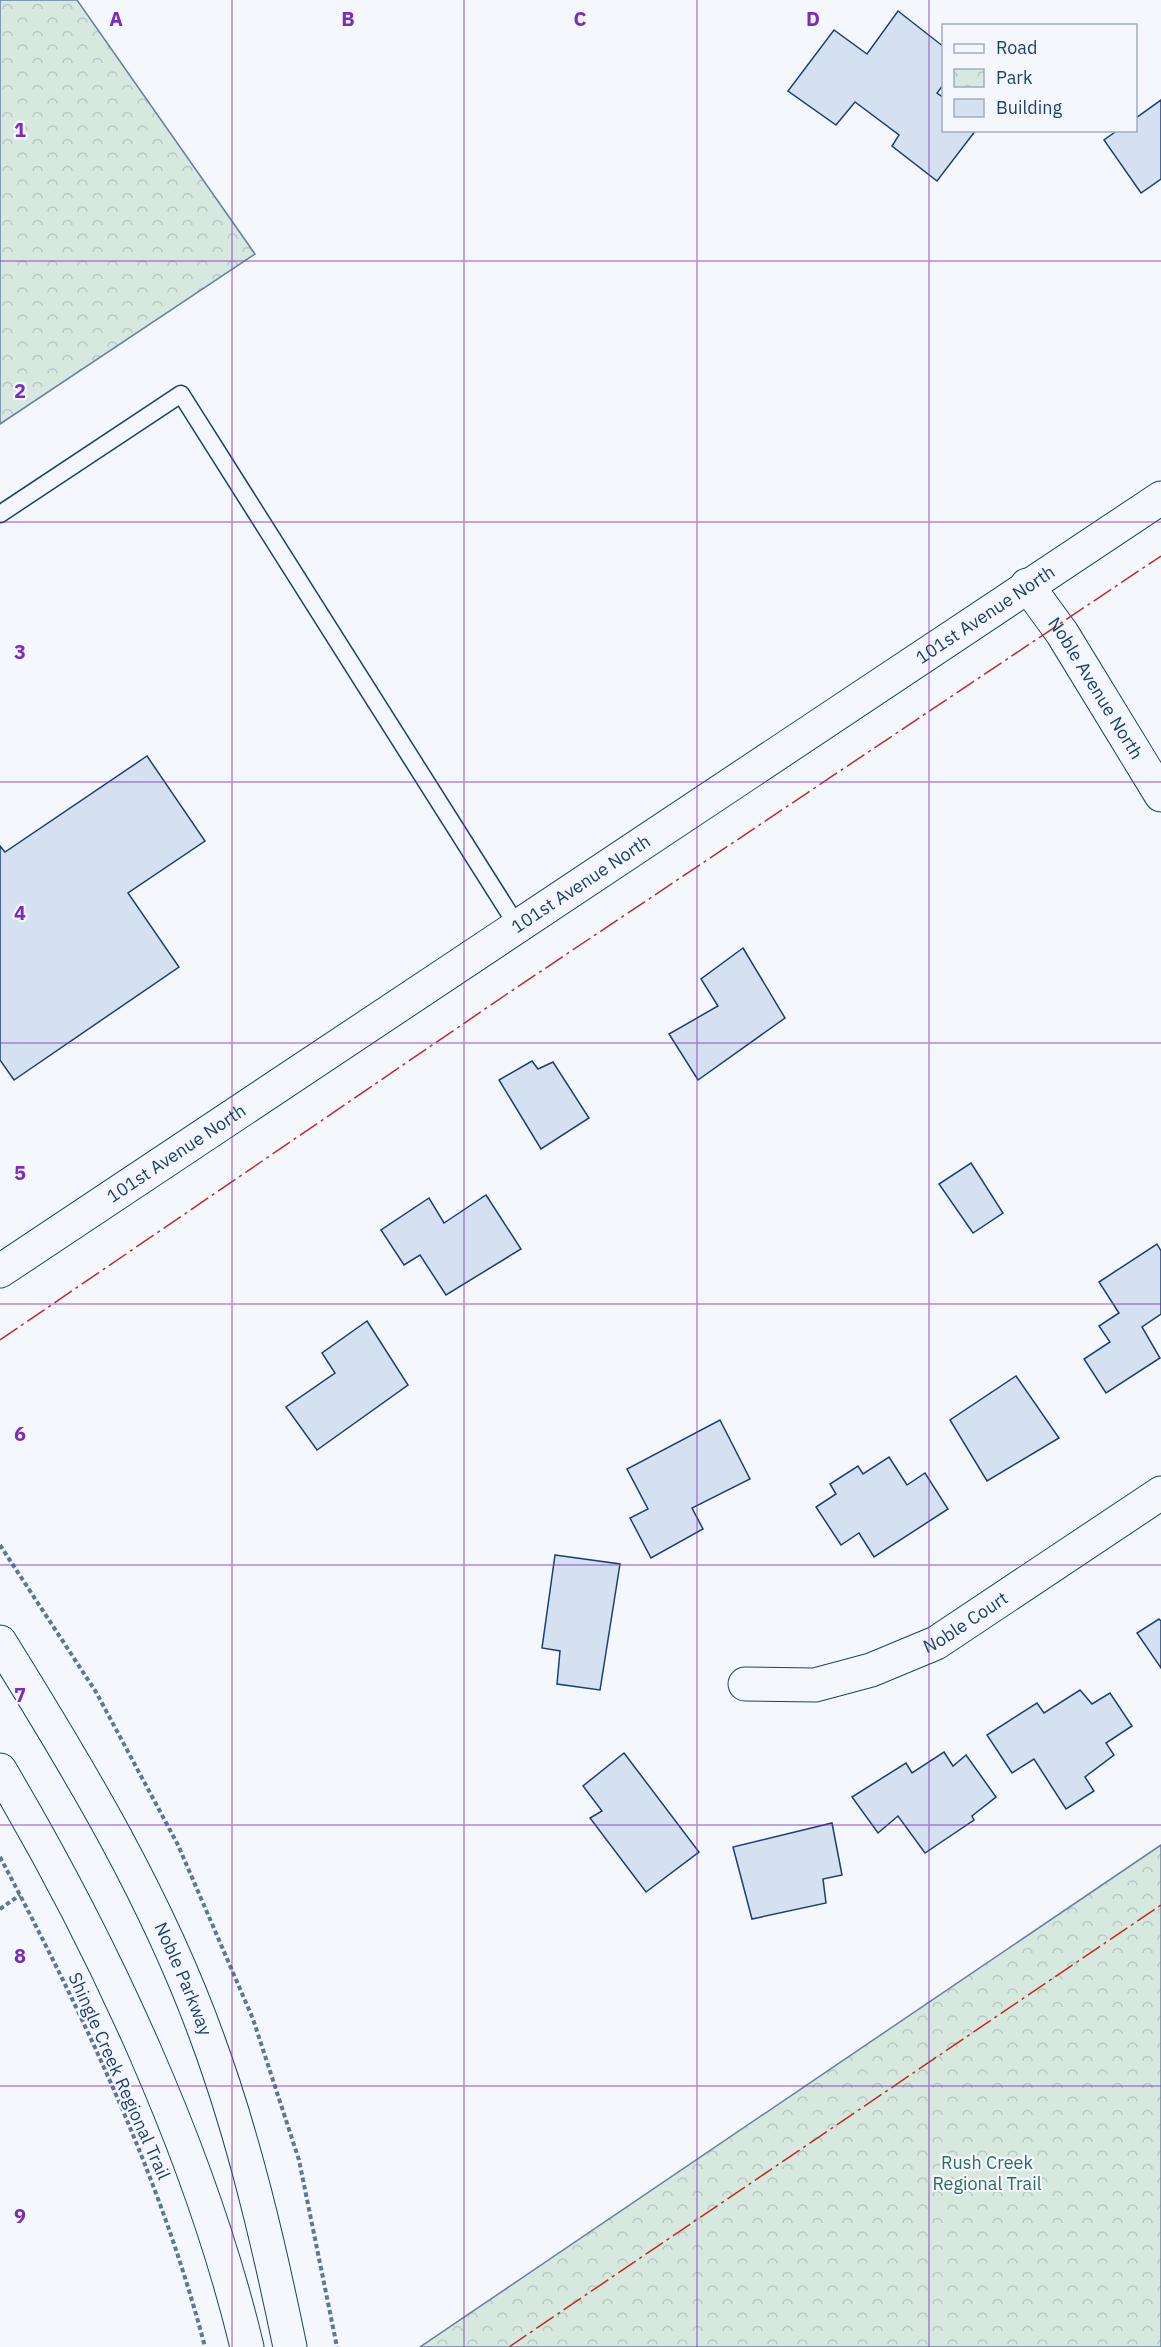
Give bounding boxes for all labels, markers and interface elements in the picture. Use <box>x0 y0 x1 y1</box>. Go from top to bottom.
text: A <box>109 5 123 32</box>
text: B <box>341 5 355 32</box>
text: C <box>573 5 587 32</box>
text: D <box>806 5 820 32</box>
legend <box>942 24 1137 132</box>
text: Road <box>996 36 1037 59</box>
text: Park <box>996 66 1033 89</box>
text: Building <box>996 96 1063 119</box>
text: 1 <box>14 116 26 143</box>
text: 2 <box>14 377 26 404</box>
street label: 101st Avenue North <box>911 560 1059 669</box>
street label: Noble Avenue North <box>1043 612 1148 763</box>
text: 3 <box>14 638 26 665</box>
street label: 101st Avenue North <box>507 829 655 938</box>
text: 4 <box>14 899 26 926</box>
street label: 101st Avenue North <box>102 1099 250 1208</box>
text: 5 <box>14 1159 26 1186</box>
text: 6 <box>14 1420 26 1447</box>
street label: Noble Court <box>920 1586 1012 1658</box>
text: 7 <box>14 1681 26 1708</box>
street label: Noble Parkway <box>149 1918 217 2039</box>
text: 8 <box>14 1942 26 1969</box>
street label: Shingle Creek Regional Trail <box>63 1969 176 2183</box>
park label: Rush Creek Regional Trail <box>932 2151 1042 2195</box>
text: 9 <box>14 2202 26 2229</box>

